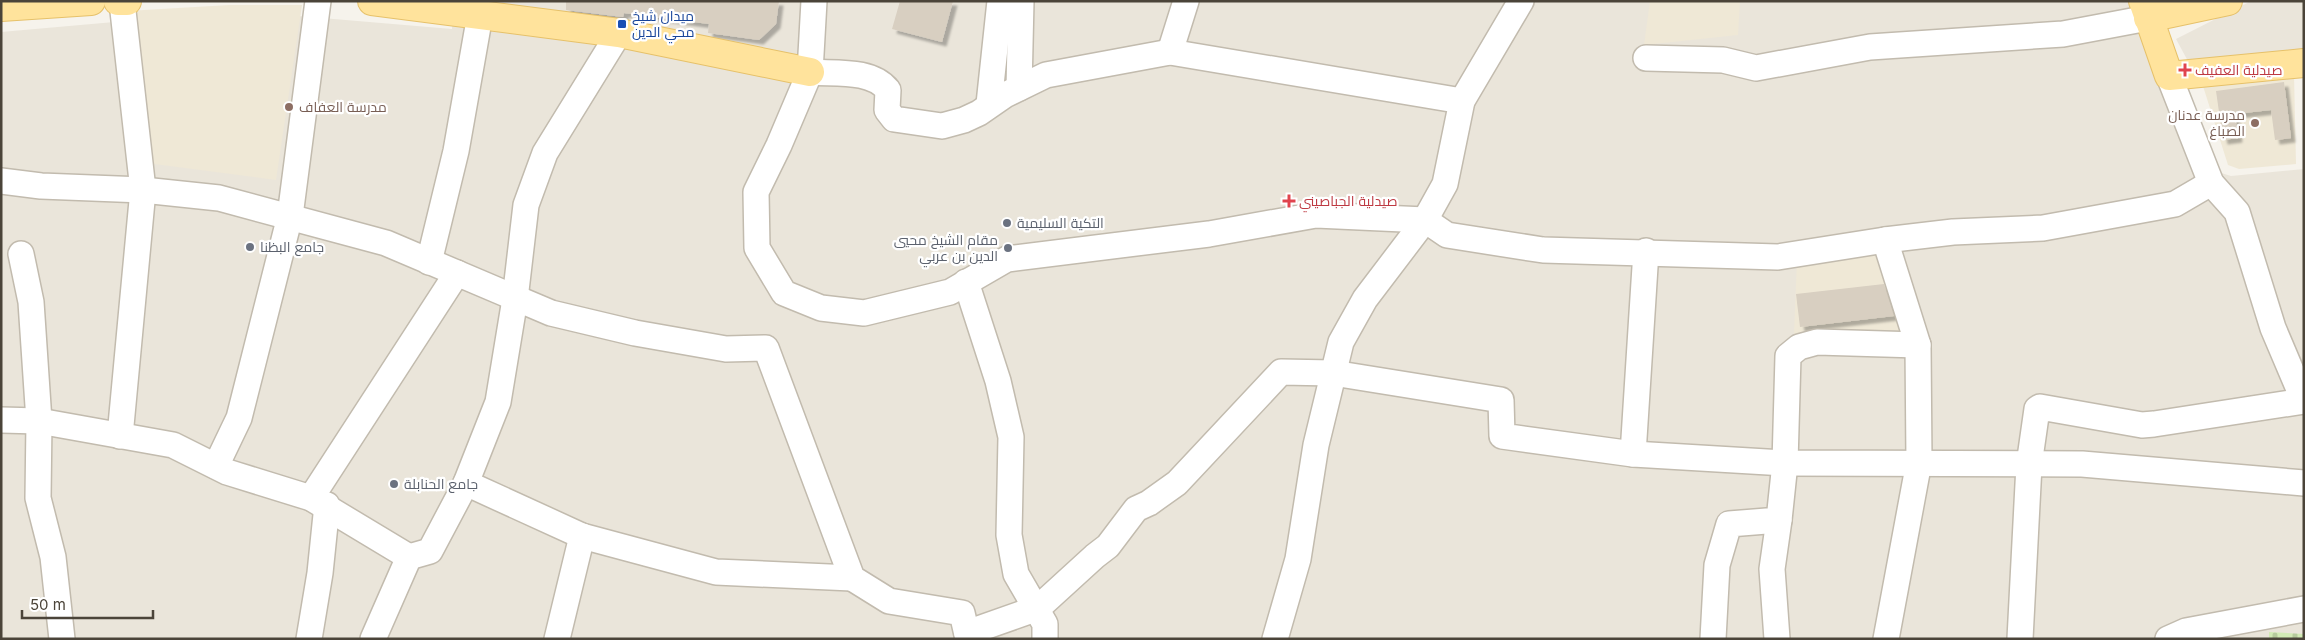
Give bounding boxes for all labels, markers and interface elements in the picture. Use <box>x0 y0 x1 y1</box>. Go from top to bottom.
place label: ميدان شيخ محي الدين <box>632 7 694 44</box>
marker: ميدان شيخ محي الدين <box>616 18 628 30</box>
place label: صيدلية العفيف <box>2195 61 2282 78</box>
marker: صيدلية العفيف <box>2179 64 2191 76</box>
place label: مدرسة العفاف <box>299 98 387 115</box>
marker: مدرسة العفاف <box>283 101 295 113</box>
place label: مدرسة عدنان الصباغ <box>2168 106 2245 140</box>
marker: مدرسة عدنان الصباغ <box>2249 117 2261 129</box>
place label: صيدلية الجباصيني <box>1299 192 1398 213</box>
marker: صيدلية الجباصيني <box>1283 195 1295 207</box>
place label: التكية السليمية <box>1017 214 1104 231</box>
marker: التكية السليمية <box>1001 217 1013 229</box>
place label: مقام الشيخ محيي الدين بن عربي <box>894 231 998 268</box>
place label: جامع البظنا <box>260 238 324 256</box>
marker: جامع البظنا <box>244 241 256 253</box>
marker: مقام الشيخ محيي الدين بن عربي <box>1002 242 1014 254</box>
place label: جامع الحنابلة <box>404 475 478 493</box>
marker: جامع الحنابلة <box>388 478 400 490</box>
scale bar <box>22 588 154 620</box>
text: 50 m <box>30 595 66 614</box>

